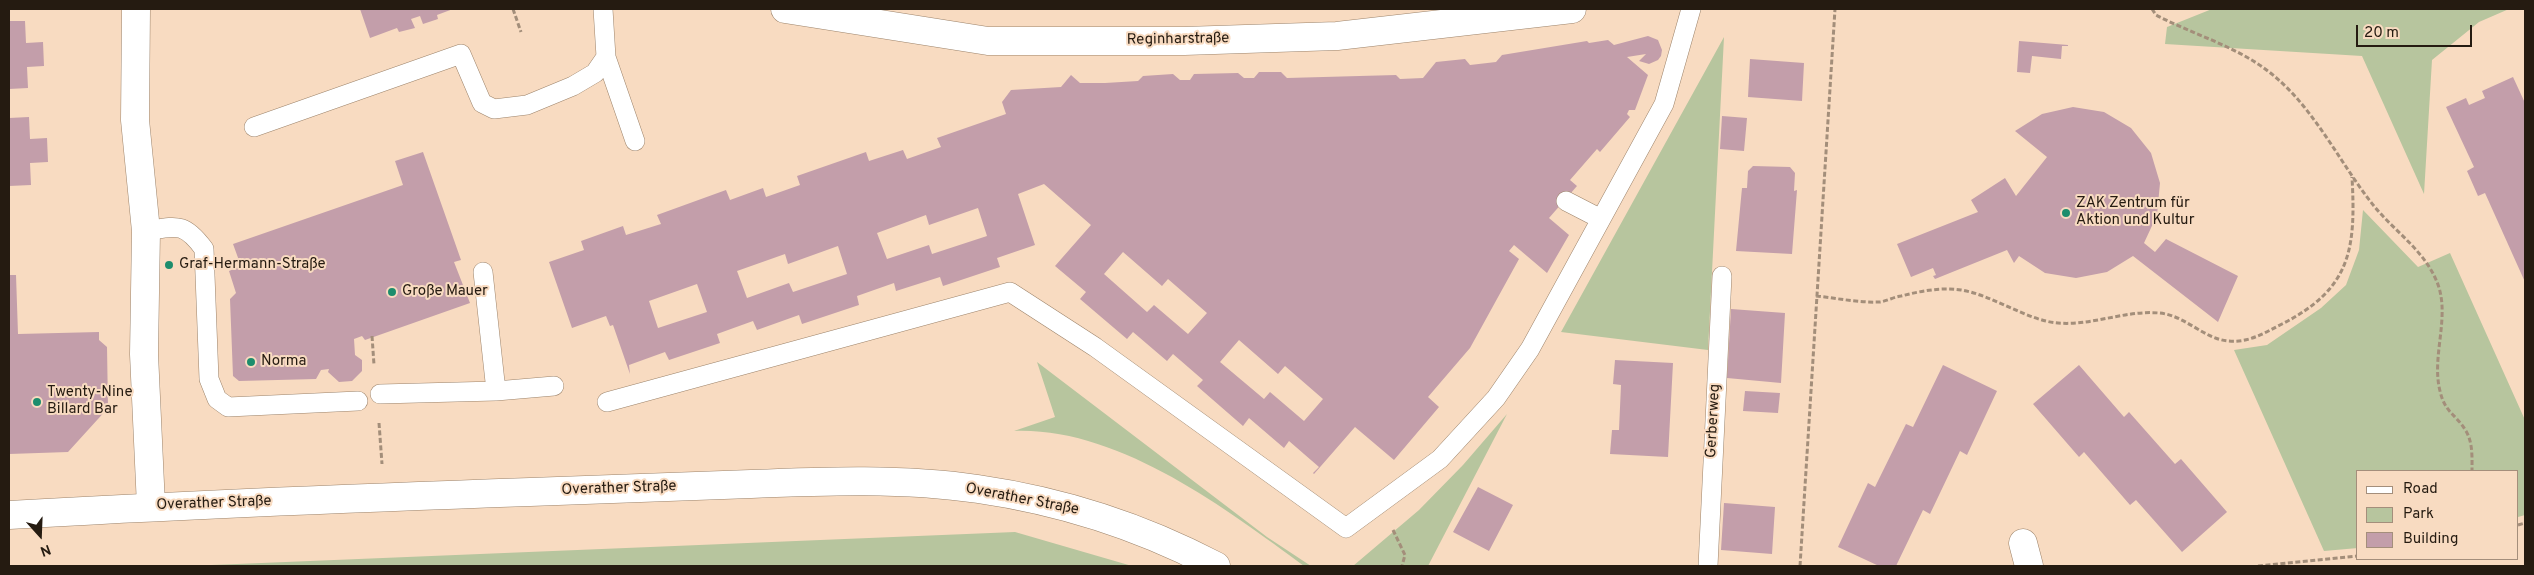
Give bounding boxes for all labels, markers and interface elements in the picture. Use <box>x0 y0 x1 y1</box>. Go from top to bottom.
scale bar <box>2359 15 2475 47</box>
text: 20 m <box>2364 24 2399 43</box>
street label: Reginharstraße <box>1127 30 1229 50</box>
place label: ZAK Zentrum für Aktion und Kultur <box>2076 195 2194 230</box>
marker: ZAK Zentrum für Aktion und Kultur <box>2060 207 2072 219</box>
place label: Graf-Hermann-Straße <box>179 256 325 274</box>
marker: Graf-Hermann-Straße <box>163 259 175 271</box>
place label: Große Mauer <box>402 283 488 301</box>
marker: Große Mauer <box>386 286 398 298</box>
place label: Norma <box>261 353 306 371</box>
marker: Norma <box>245 356 257 368</box>
street label: Gerberweg <box>1703 383 1725 459</box>
place label: Twenty-Nine Billard Bar <box>47 384 132 419</box>
marker: Twenty-Nine Billard Bar <box>31 396 43 408</box>
legend <box>2356 470 2519 560</box>
street label: Overather Straße <box>561 478 677 500</box>
street label: Overather Straße <box>964 480 1080 520</box>
text: Road <box>2403 480 2438 499</box>
street label: Overather Straße <box>156 493 272 515</box>
text: Park <box>2403 505 2434 524</box>
north arrow <box>15 510 65 560</box>
text: Building <box>2403 530 2458 549</box>
text: N <box>38 540 53 559</box>

